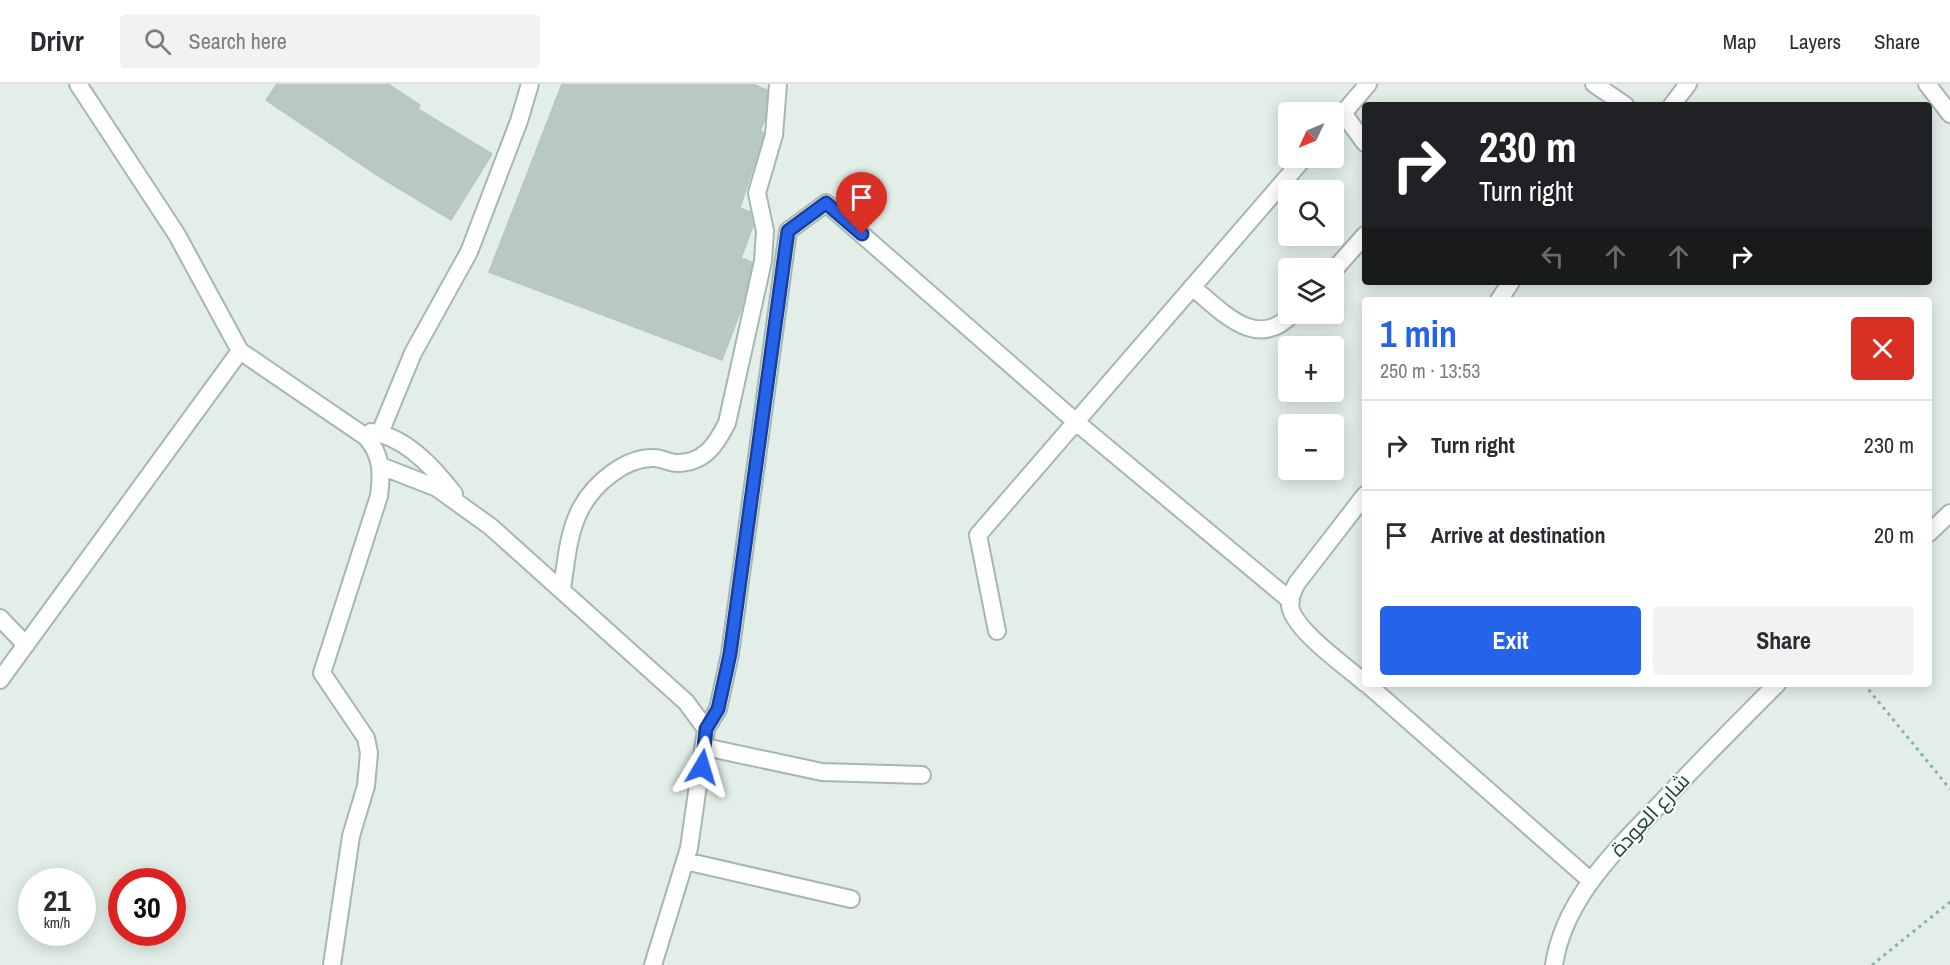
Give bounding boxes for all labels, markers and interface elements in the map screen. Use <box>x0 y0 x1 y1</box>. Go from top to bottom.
search box <box>120 14 540 68</box>
text: Drivr <box>30 22 84 60</box>
icon: search <box>141 25 174 58</box>
text: Search here <box>189 26 287 56</box>
text: Map <box>1723 27 1756 56</box>
text: Layers <box>1789 27 1841 56</box>
text: Share <box>1874 27 1920 56</box>
north arrow <box>1278 102 1344 168</box>
map controls <box>1278 102 1344 480</box>
text: 230 m <box>1479 119 1577 175</box>
icon: right <box>1380 126 1458 204</box>
pin <box>836 172 887 234</box>
text: Turn right <box>1479 173 1573 209</box>
button: search <box>1278 180 1344 246</box>
icon: arrive <box>845 181 878 214</box>
icon: left <box>1536 240 1569 273</box>
icon: ahead <box>1599 240 1632 273</box>
icon: ahead <box>1662 240 1695 273</box>
icon: right <box>1725 240 1758 273</box>
button: layers <box>1278 258 1344 324</box>
text: 1 min <box>1380 310 1457 358</box>
button: close <box>1851 317 1914 380</box>
button: + <box>1278 336 1344 402</box>
text: 250 m · 13:53 <box>1380 357 1480 384</box>
button: − <box>1278 414 1344 480</box>
icon: right <box>1380 429 1413 462</box>
text: Turn right <box>1431 430 1515 460</box>
text: 230 m <box>1864 430 1914 460</box>
icon: arrive <box>1380 519 1413 552</box>
text: Arrive at destination <box>1431 520 1605 550</box>
text: 20 m <box>1874 520 1914 550</box>
button: Exit <box>1380 606 1641 675</box>
button: Share <box>1653 606 1914 675</box>
position arrow <box>670 735 734 799</box>
street label: شارع العودة <box>1603 766 1696 863</box>
speed limit sign: 30 <box>108 868 186 946</box>
text: 21 <box>43 880 71 920</box>
text: km/h <box>44 912 70 933</box>

